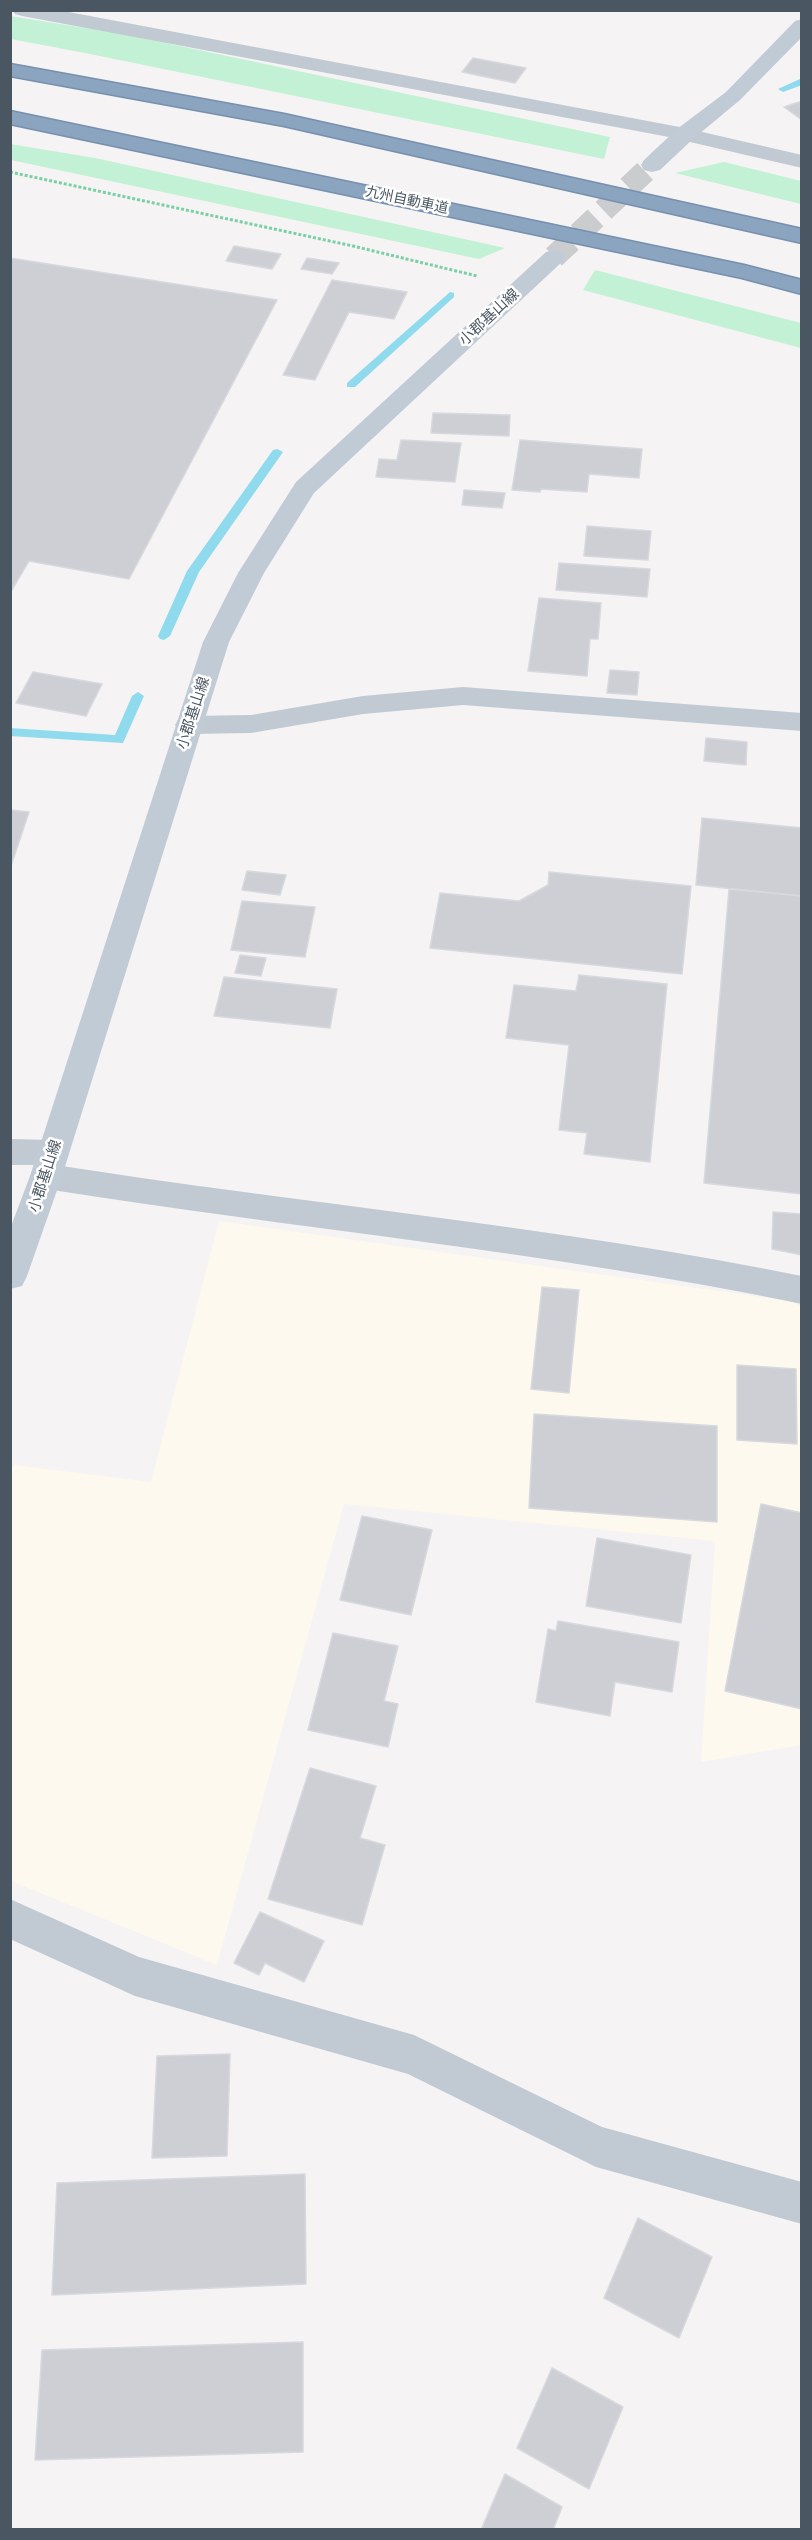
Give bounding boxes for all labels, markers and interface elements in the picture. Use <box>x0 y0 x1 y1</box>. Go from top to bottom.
street label: 九州自動車道 <box>364 183 450 217</box>
street label: 小郡基山線 <box>455 285 523 349</box>
street label: 小郡基山線 <box>173 675 213 751</box>
street label: 小郡基山線 <box>25 1138 65 1214</box>

